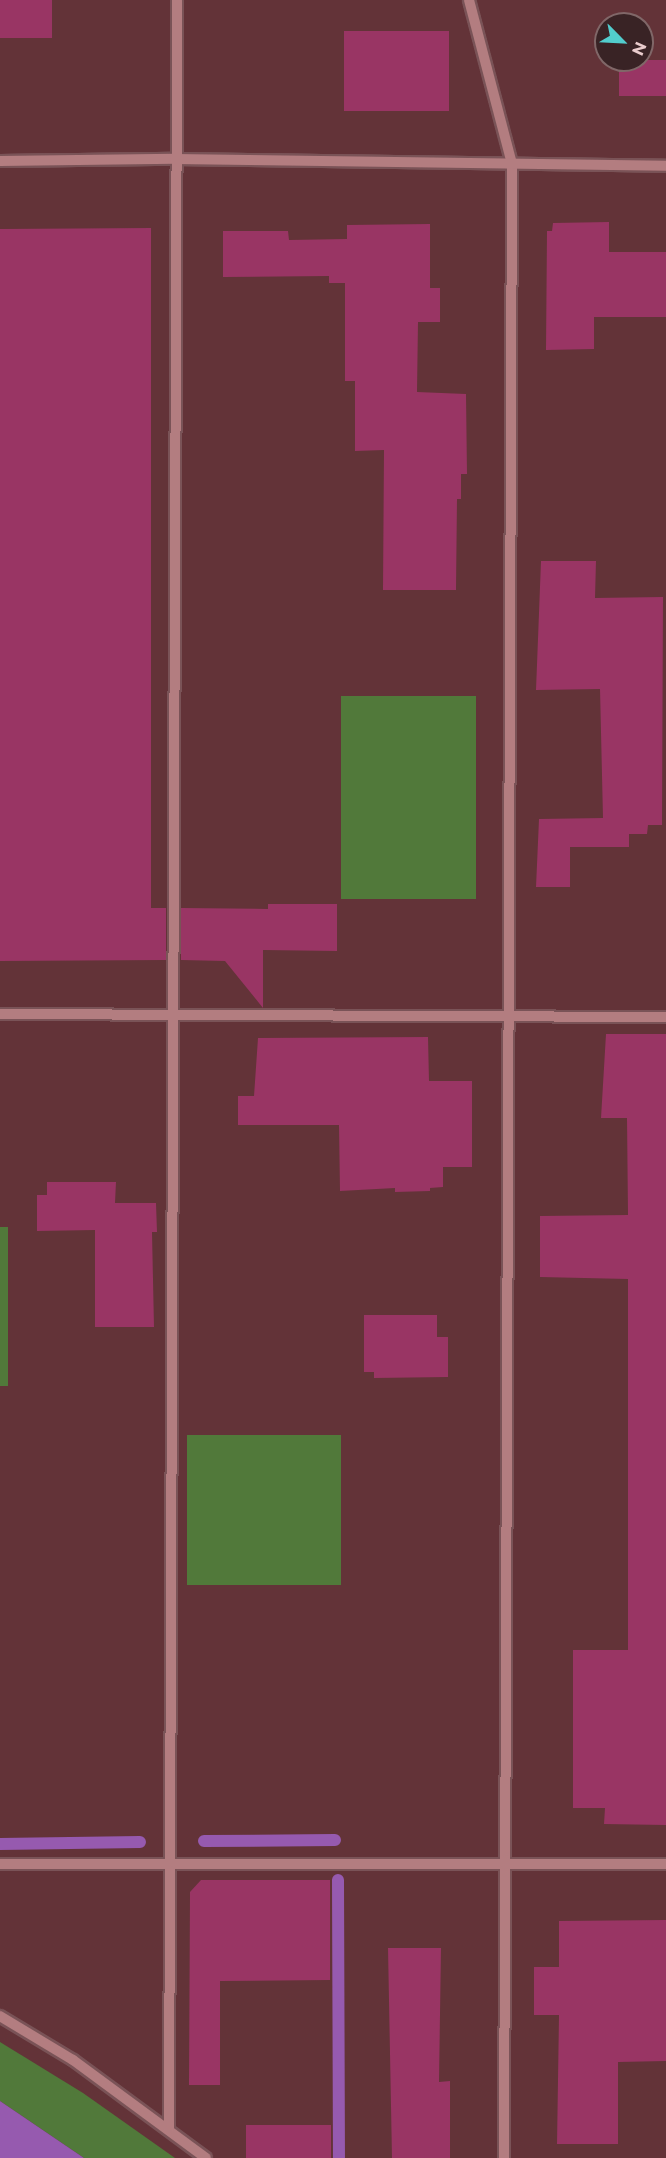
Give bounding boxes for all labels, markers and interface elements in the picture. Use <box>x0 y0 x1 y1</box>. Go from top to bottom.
north arrow <box>594 12 654 72</box>
text: N <box>628 39 650 58</box>

